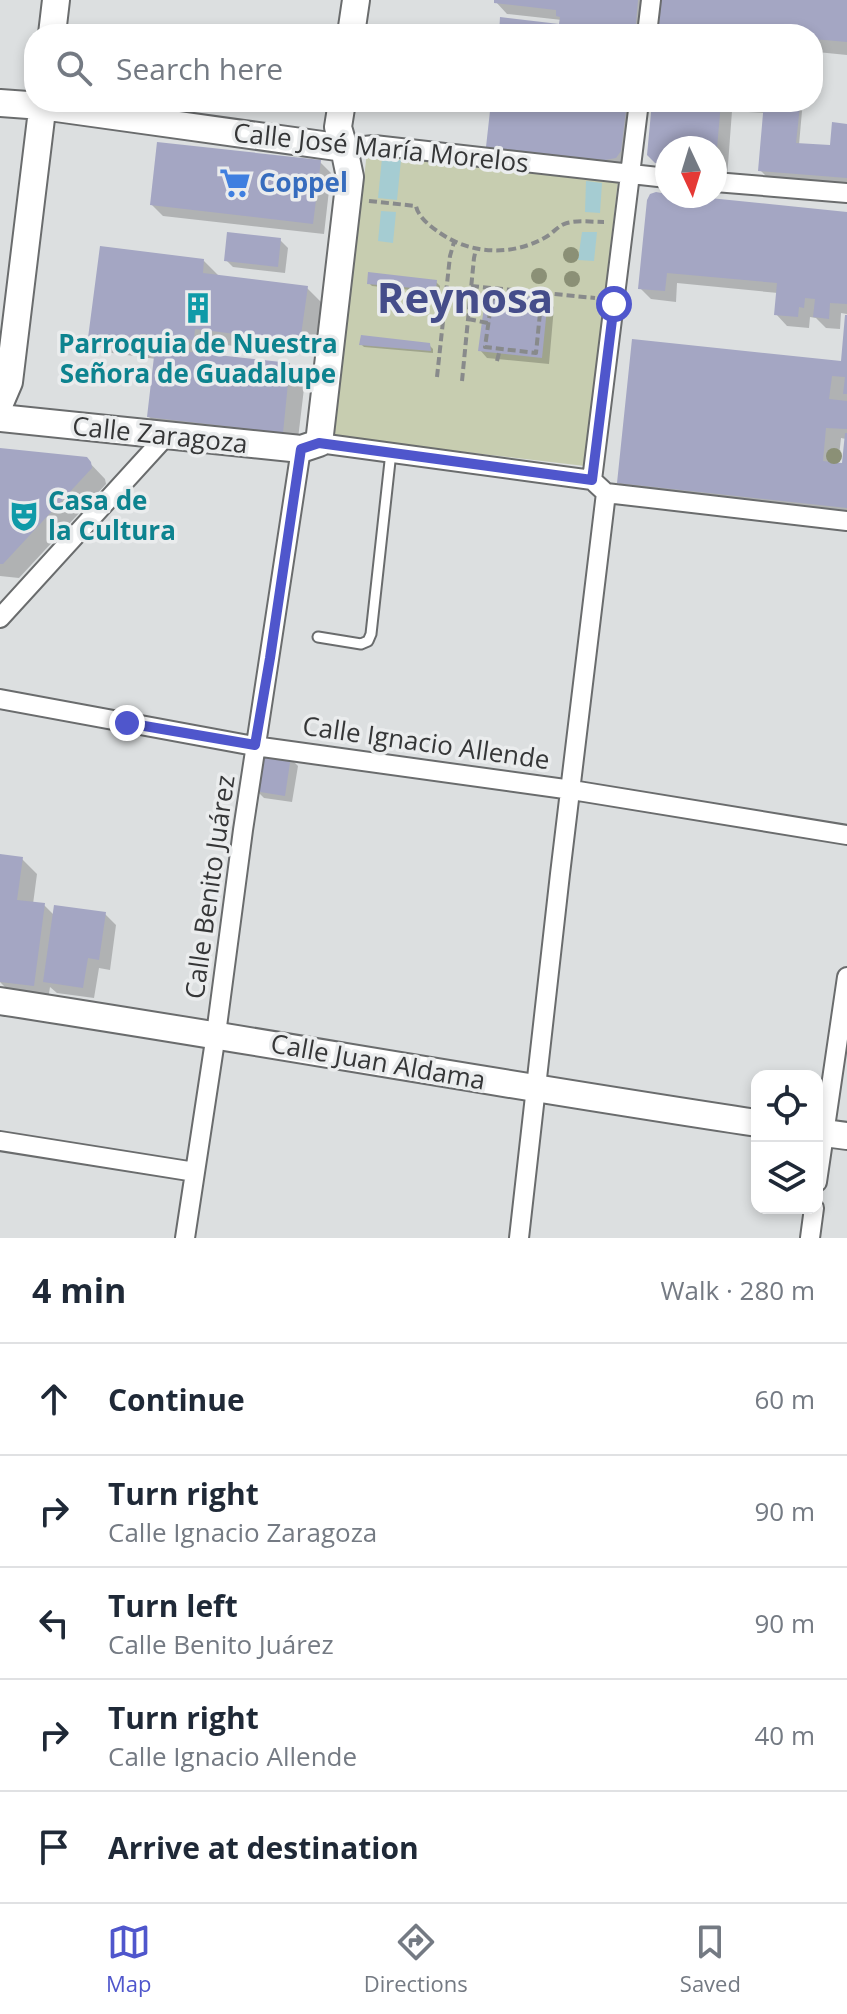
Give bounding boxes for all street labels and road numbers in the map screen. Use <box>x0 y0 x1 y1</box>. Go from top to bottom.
street label: Calle José María Morelos <box>232 114 531 180</box>
street label: Calle Zaragoza <box>71 407 250 461</box>
street label: Calle Ignacio Allende <box>300 707 552 777</box>
street label: Calle Benito Juárez <box>175 773 243 1001</box>
street label: Calle Juan Aldama <box>268 1024 488 1098</box>

